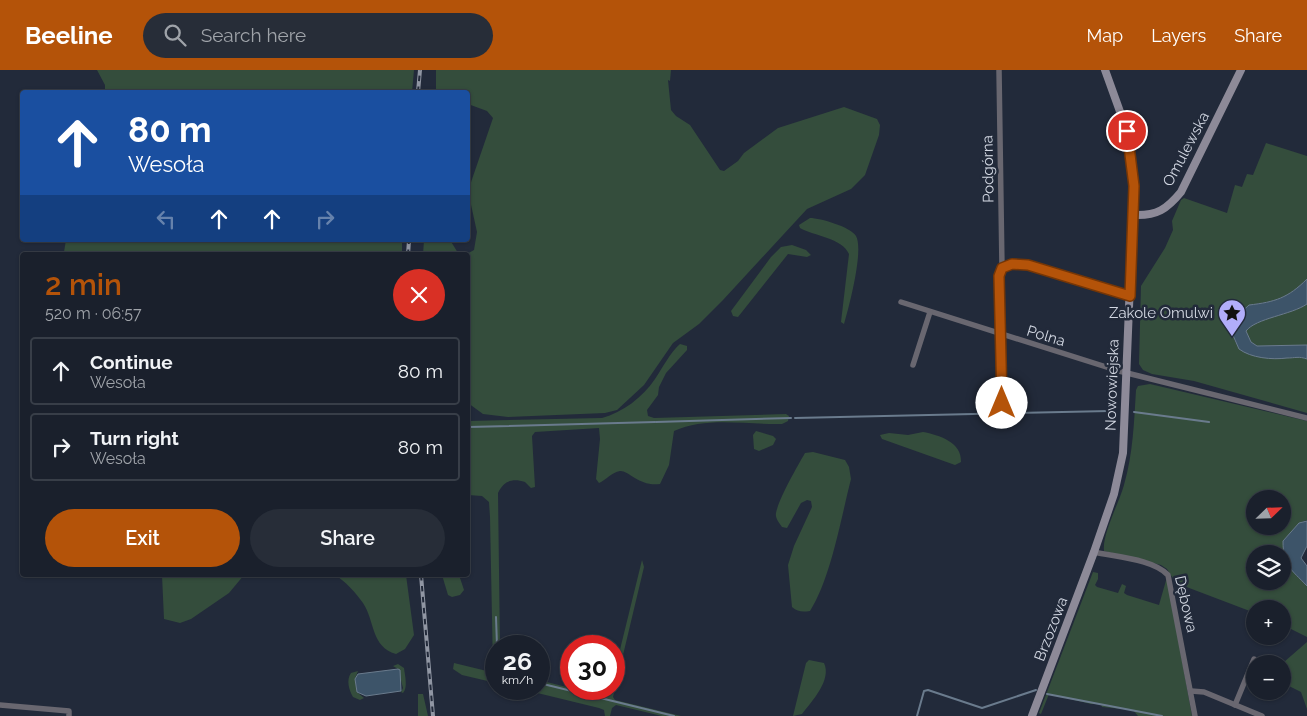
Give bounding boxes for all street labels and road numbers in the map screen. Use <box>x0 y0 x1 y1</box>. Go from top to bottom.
street label: Omulewska <box>1159 109 1213 189</box>
street label: Podgórna <box>978 135 998 203</box>
street label: Polna <box>1025 322 1067 350</box>
street label: Nowowiejska <box>1101 339 1123 431</box>
street label: Dębowa <box>1171 574 1201 634</box>
street label: Brzozowa <box>1031 594 1071 664</box>

